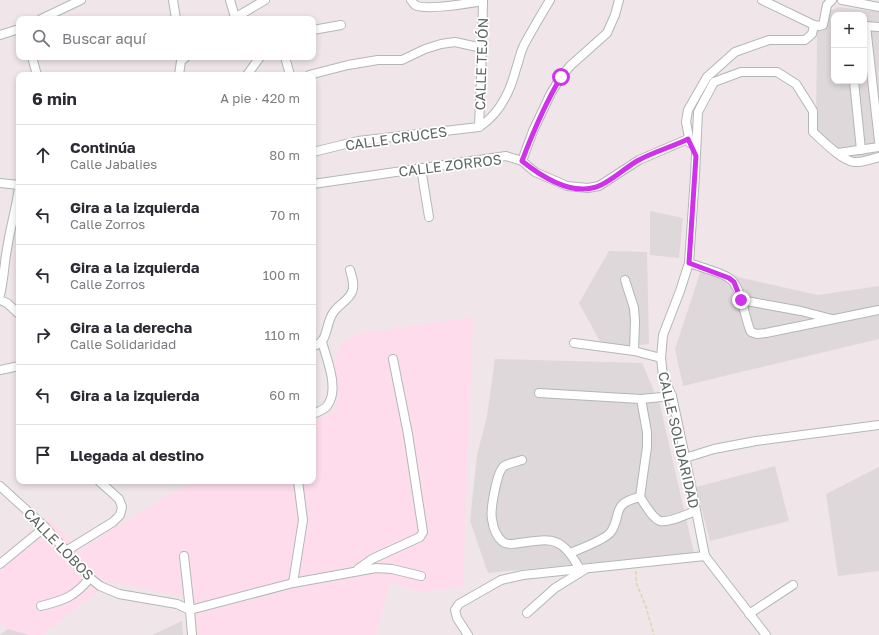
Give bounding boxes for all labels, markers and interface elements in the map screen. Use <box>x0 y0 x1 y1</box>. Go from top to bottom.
map controls <box>831 12 867 84</box>
button: + <box>831 12 867 48</box>
search box <box>16 16 316 60</box>
street label: CALLE TEJÓN <box>471 17 491 111</box>
icon: search <box>30 27 52 49</box>
text: Buscar aquí <box>62 29 146 47</box>
button: − <box>831 48 867 84</box>
route start <box>552 68 570 86</box>
text: 6 min <box>32 88 77 109</box>
text: A pie · 420 m <box>220 90 300 106</box>
street label: CALLE CRUCES <box>344 122 448 154</box>
text: Continúa <box>70 138 136 156</box>
icon: ahead <box>32 144 54 166</box>
text: 80 m <box>269 147 300 163</box>
street label: CALLE ZORROS <box>398 150 502 180</box>
text: Calle Jabalies <box>70 156 157 172</box>
text: Gira a la izquierda <box>70 198 200 216</box>
icon: left <box>32 204 54 226</box>
text: 70 m <box>270 207 300 223</box>
text: Calle Zorros <box>70 216 145 232</box>
text: Gira a la izquierda <box>70 258 200 276</box>
icon: left <box>32 264 54 286</box>
text: 100 m <box>263 267 300 283</box>
text: Calle Zorros <box>70 276 145 292</box>
route end <box>732 291 750 309</box>
text: Gira a la derecha <box>70 318 192 336</box>
icon: right <box>32 324 54 346</box>
text: 110 m <box>265 327 300 343</box>
text: Calle Solidaridad <box>70 336 176 352</box>
street label: CALLE SOLIDARIDAD <box>655 370 703 510</box>
icon: left <box>32 384 54 406</box>
text: Gira a la izquierda <box>70 386 200 404</box>
text: 60 m <box>269 387 300 403</box>
icon: arrive <box>32 444 54 466</box>
text: Llegada al destino <box>70 446 204 464</box>
street label: CALLE LOBOS <box>21 505 97 583</box>

